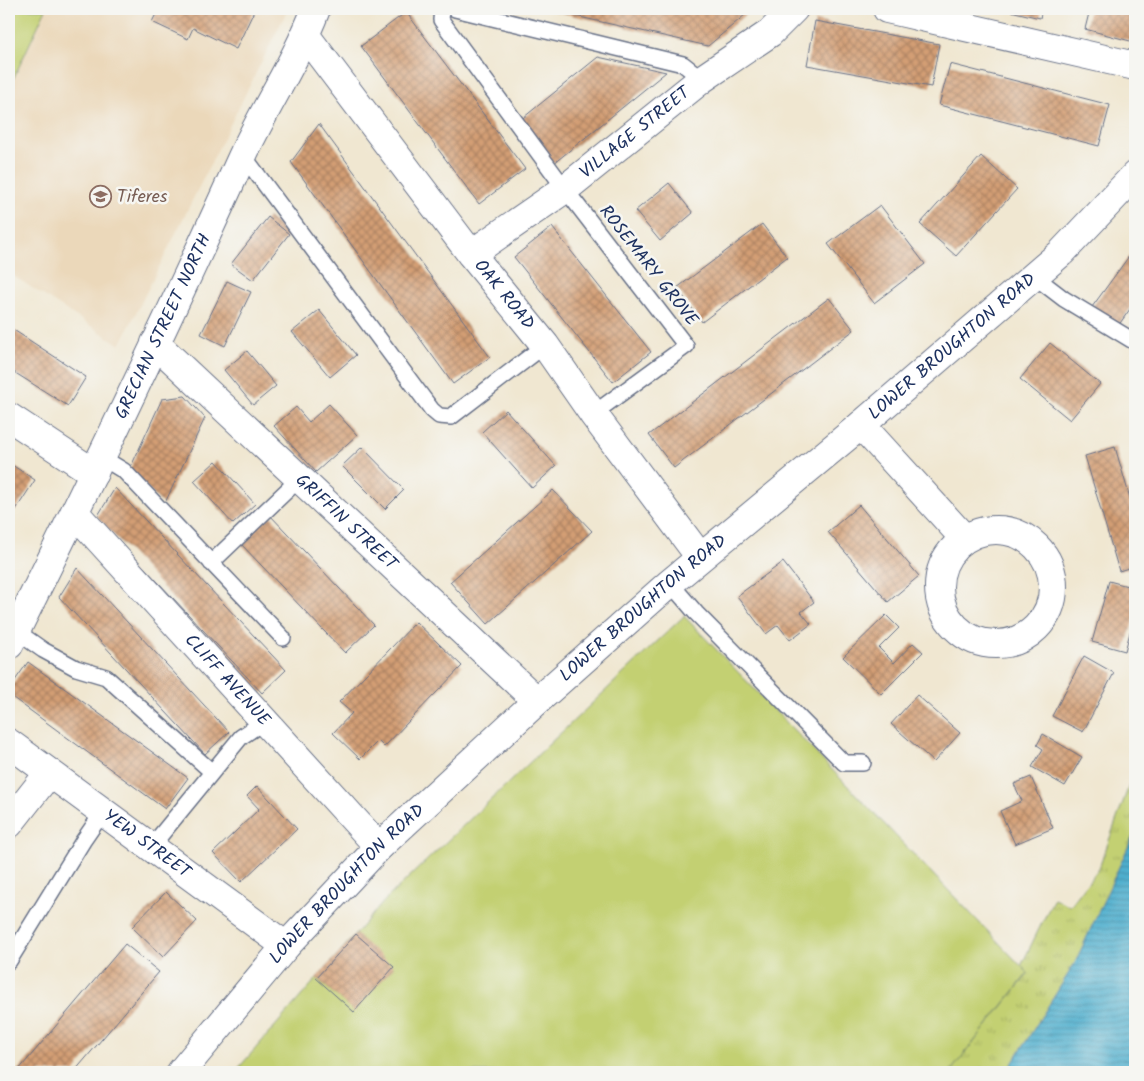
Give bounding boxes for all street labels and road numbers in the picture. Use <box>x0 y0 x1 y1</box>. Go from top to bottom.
street label: VILLAGE STREET <box>573 78 698 186</box>
street label: ROSEMARY GROVE <box>591 199 705 333</box>
street label: GRECIAN STREET NORTH <box>107 229 220 424</box>
street label: OAK ROAD <box>466 253 542 337</box>
street label: LOWER BROUGHTON ROAD <box>862 265 1043 427</box>
street label: GRIFFIN STREET <box>288 467 405 579</box>
street label: LOWER BROUGHTON ROAD <box>553 527 734 689</box>
street label: CLIFF AVENUE <box>177 627 277 733</box>
street label: LOWER BROUGHTON ROAD <box>262 797 432 971</box>
street label: YEW STREET <box>97 802 198 887</box>

